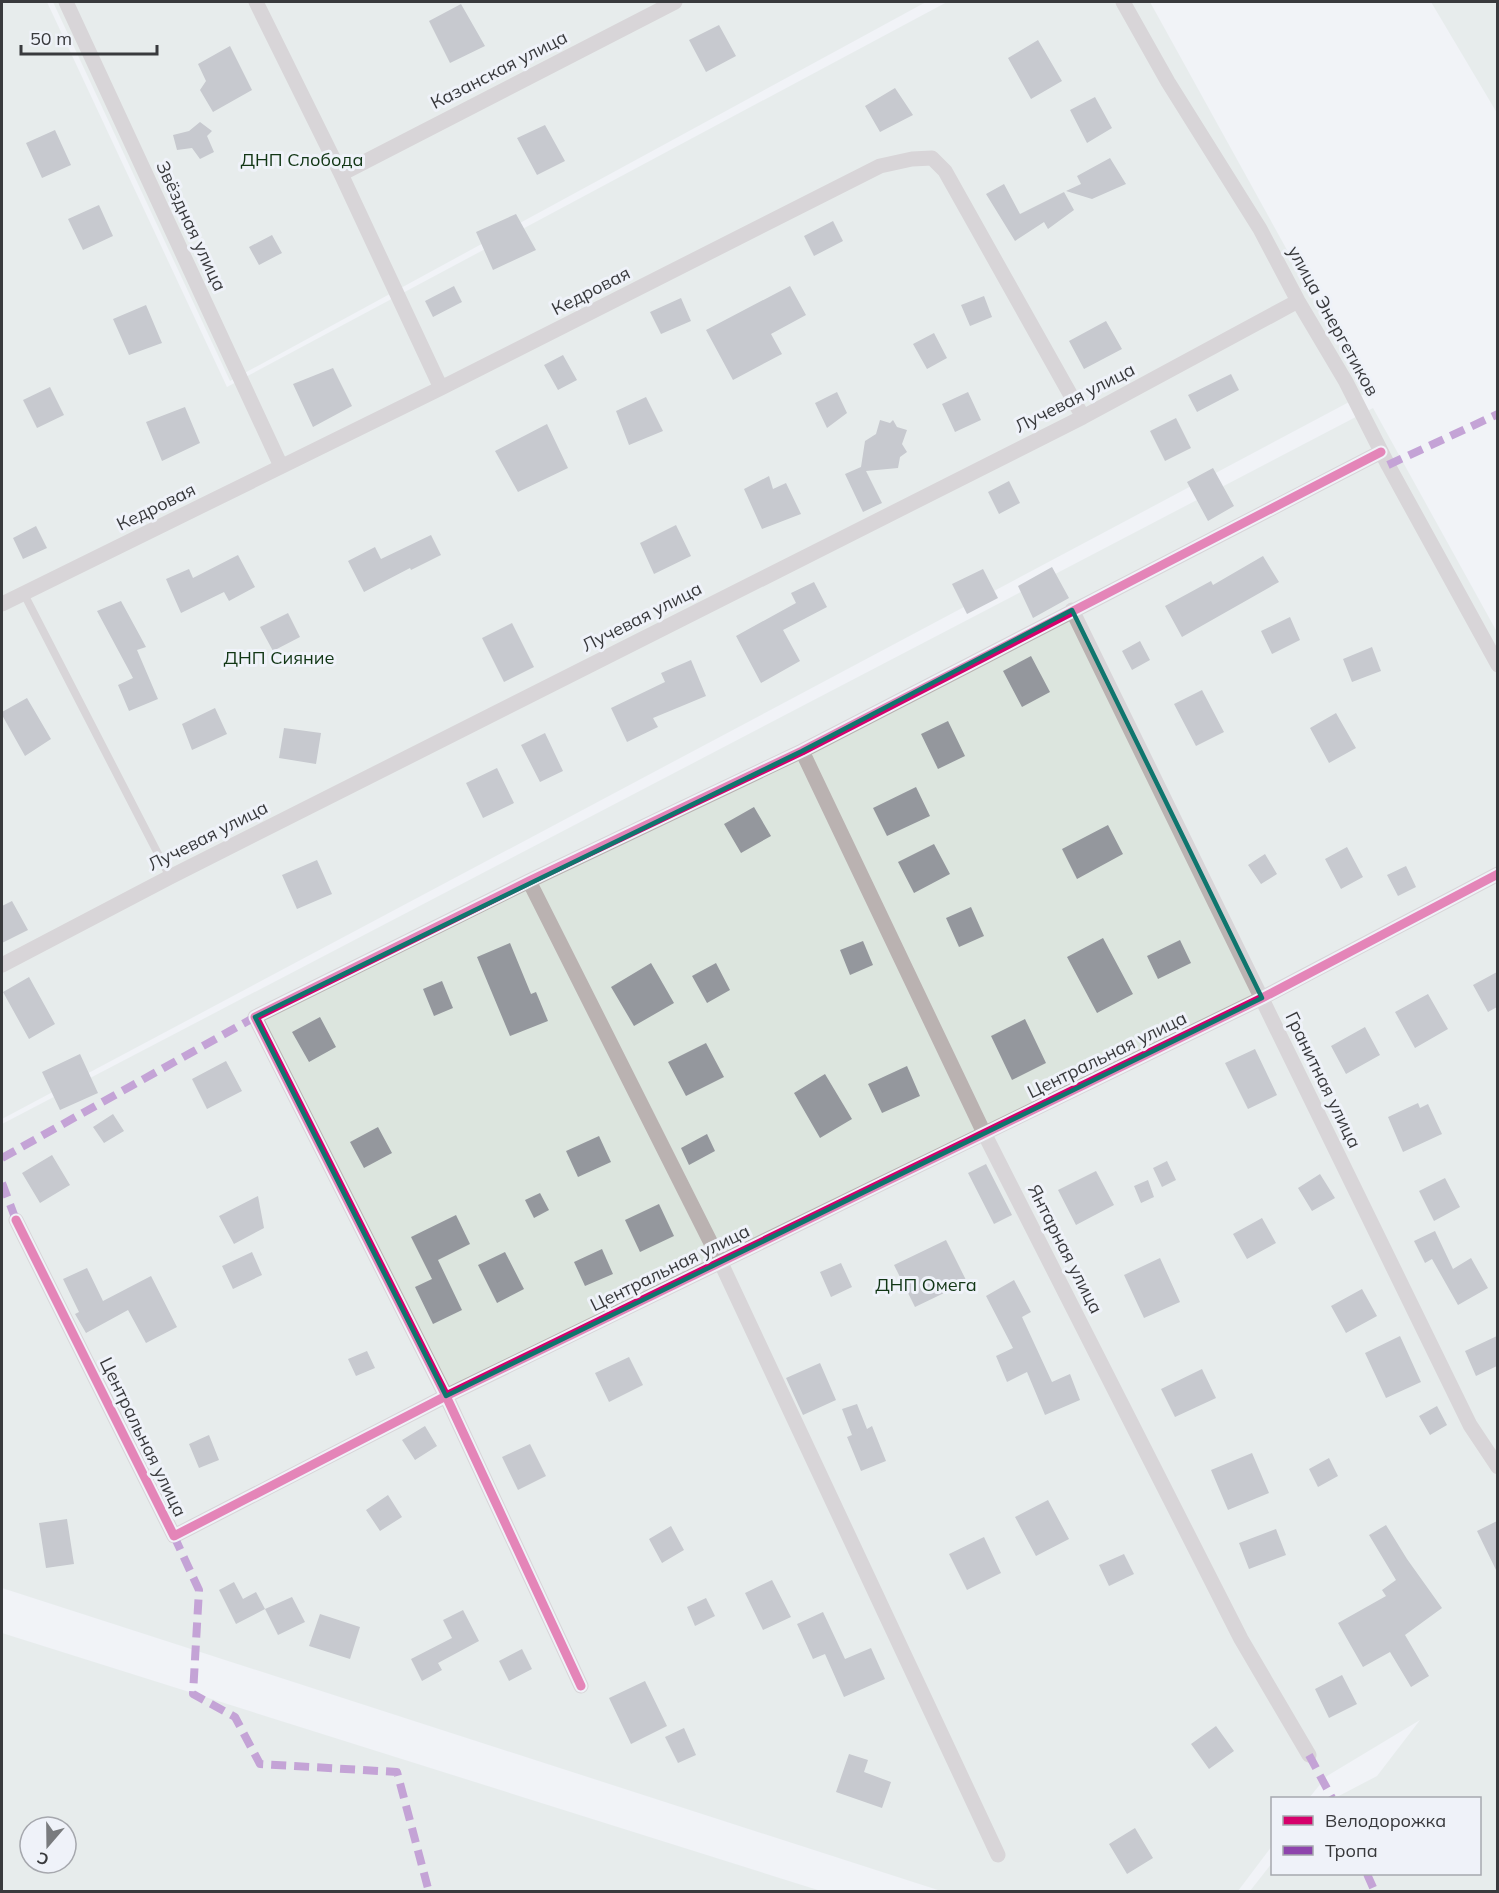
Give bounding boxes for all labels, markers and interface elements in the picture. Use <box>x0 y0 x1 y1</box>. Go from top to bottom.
scale bar <box>21 18 158 56</box>
street label: Казанская улица <box>427 25 571 114</box>
text: 50 m <box>30 27 72 50</box>
park label: ДНП Слобода <box>241 148 363 171</box>
street label: Звёздная улица <box>151 157 232 294</box>
street label: улица Энергетиков <box>1283 242 1384 400</box>
street label: Кедровая <box>548 261 634 320</box>
street label: Лучевая улица <box>1011 357 1139 438</box>
street label: Кедровая <box>113 478 199 536</box>
street label: Лучевая улица <box>578 576 706 657</box>
park label: ДНП Сияние <box>223 646 335 669</box>
street label: Лучевая улица <box>144 795 272 876</box>
street label: Центральная улица <box>1023 1006 1190 1103</box>
street label: Гранитная улица <box>1280 1008 1366 1152</box>
street label: Янтарная улица <box>1023 1180 1108 1317</box>
street label: Центральная улица <box>586 1219 753 1316</box>
park label: ДНП Омега <box>875 1273 977 1296</box>
street label: Центральная улица <box>95 1353 192 1520</box>
legend <box>1271 1797 1481 1875</box>
text: Велодорожка <box>1325 1809 1446 1832</box>
north arrow <box>18 1815 78 1875</box>
text: Тропа <box>1325 1839 1378 1862</box>
text: С <box>34 1848 51 1870</box>

